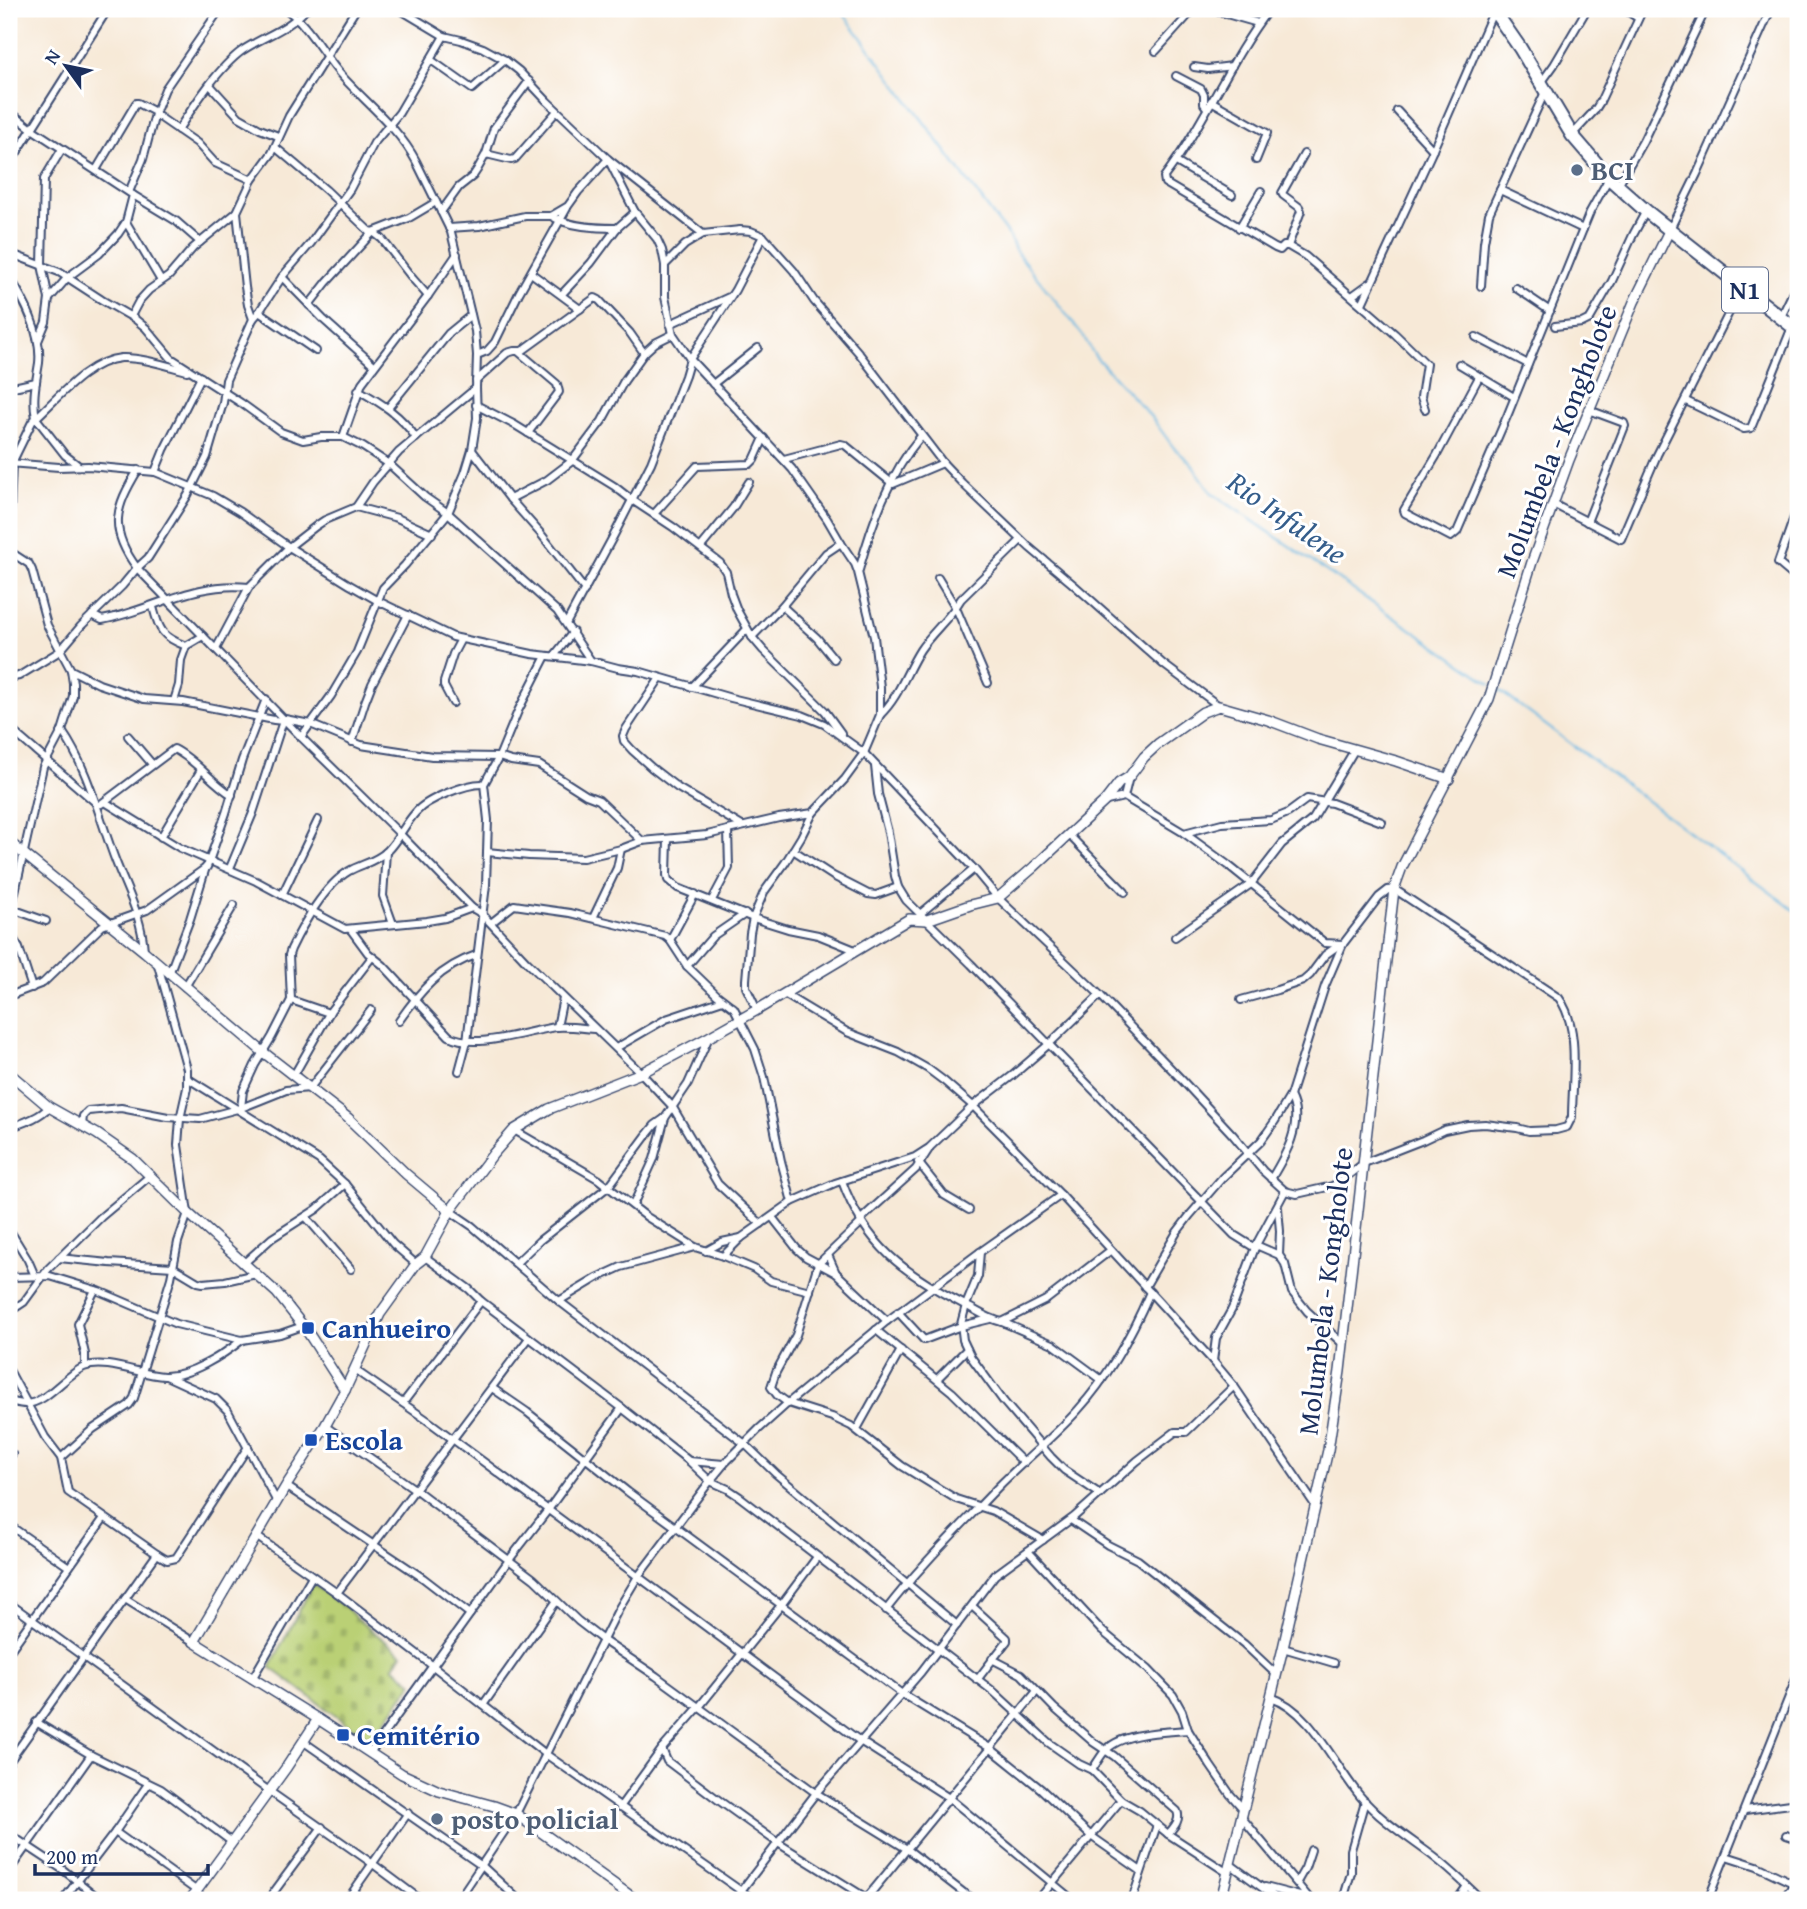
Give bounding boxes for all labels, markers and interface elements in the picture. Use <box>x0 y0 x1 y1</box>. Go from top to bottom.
north arrow <box>32 32 102 102</box>
text: N <box>37 44 67 70</box>
place label: BCI <box>1591 149 1634 190</box>
marker: BCI <box>1569 162 1585 178</box>
road number: N1 <box>1722 268 1768 312</box>
street label: Molumbela - Kongholote <box>1485 298 1627 583</box>
water label: Rio Infulene <box>1218 459 1356 575</box>
street label: Molumbela - Kongholote <box>1287 1145 1362 1437</box>
place label: Canhueiro <box>322 1307 451 1348</box>
marker: Canhueiro <box>300 1320 316 1336</box>
place label: Escola <box>325 1419 404 1460</box>
marker: Escola <box>303 1432 319 1448</box>
place label: Cemitério <box>357 1714 480 1755</box>
marker: Cemitério <box>335 1727 351 1743</box>
place label: posto policial <box>451 1798 619 1839</box>
marker: posto policial <box>429 1811 445 1827</box>
scale bar <box>35 1832 208 1876</box>
text: 200 m <box>46 1841 98 1872</box>

